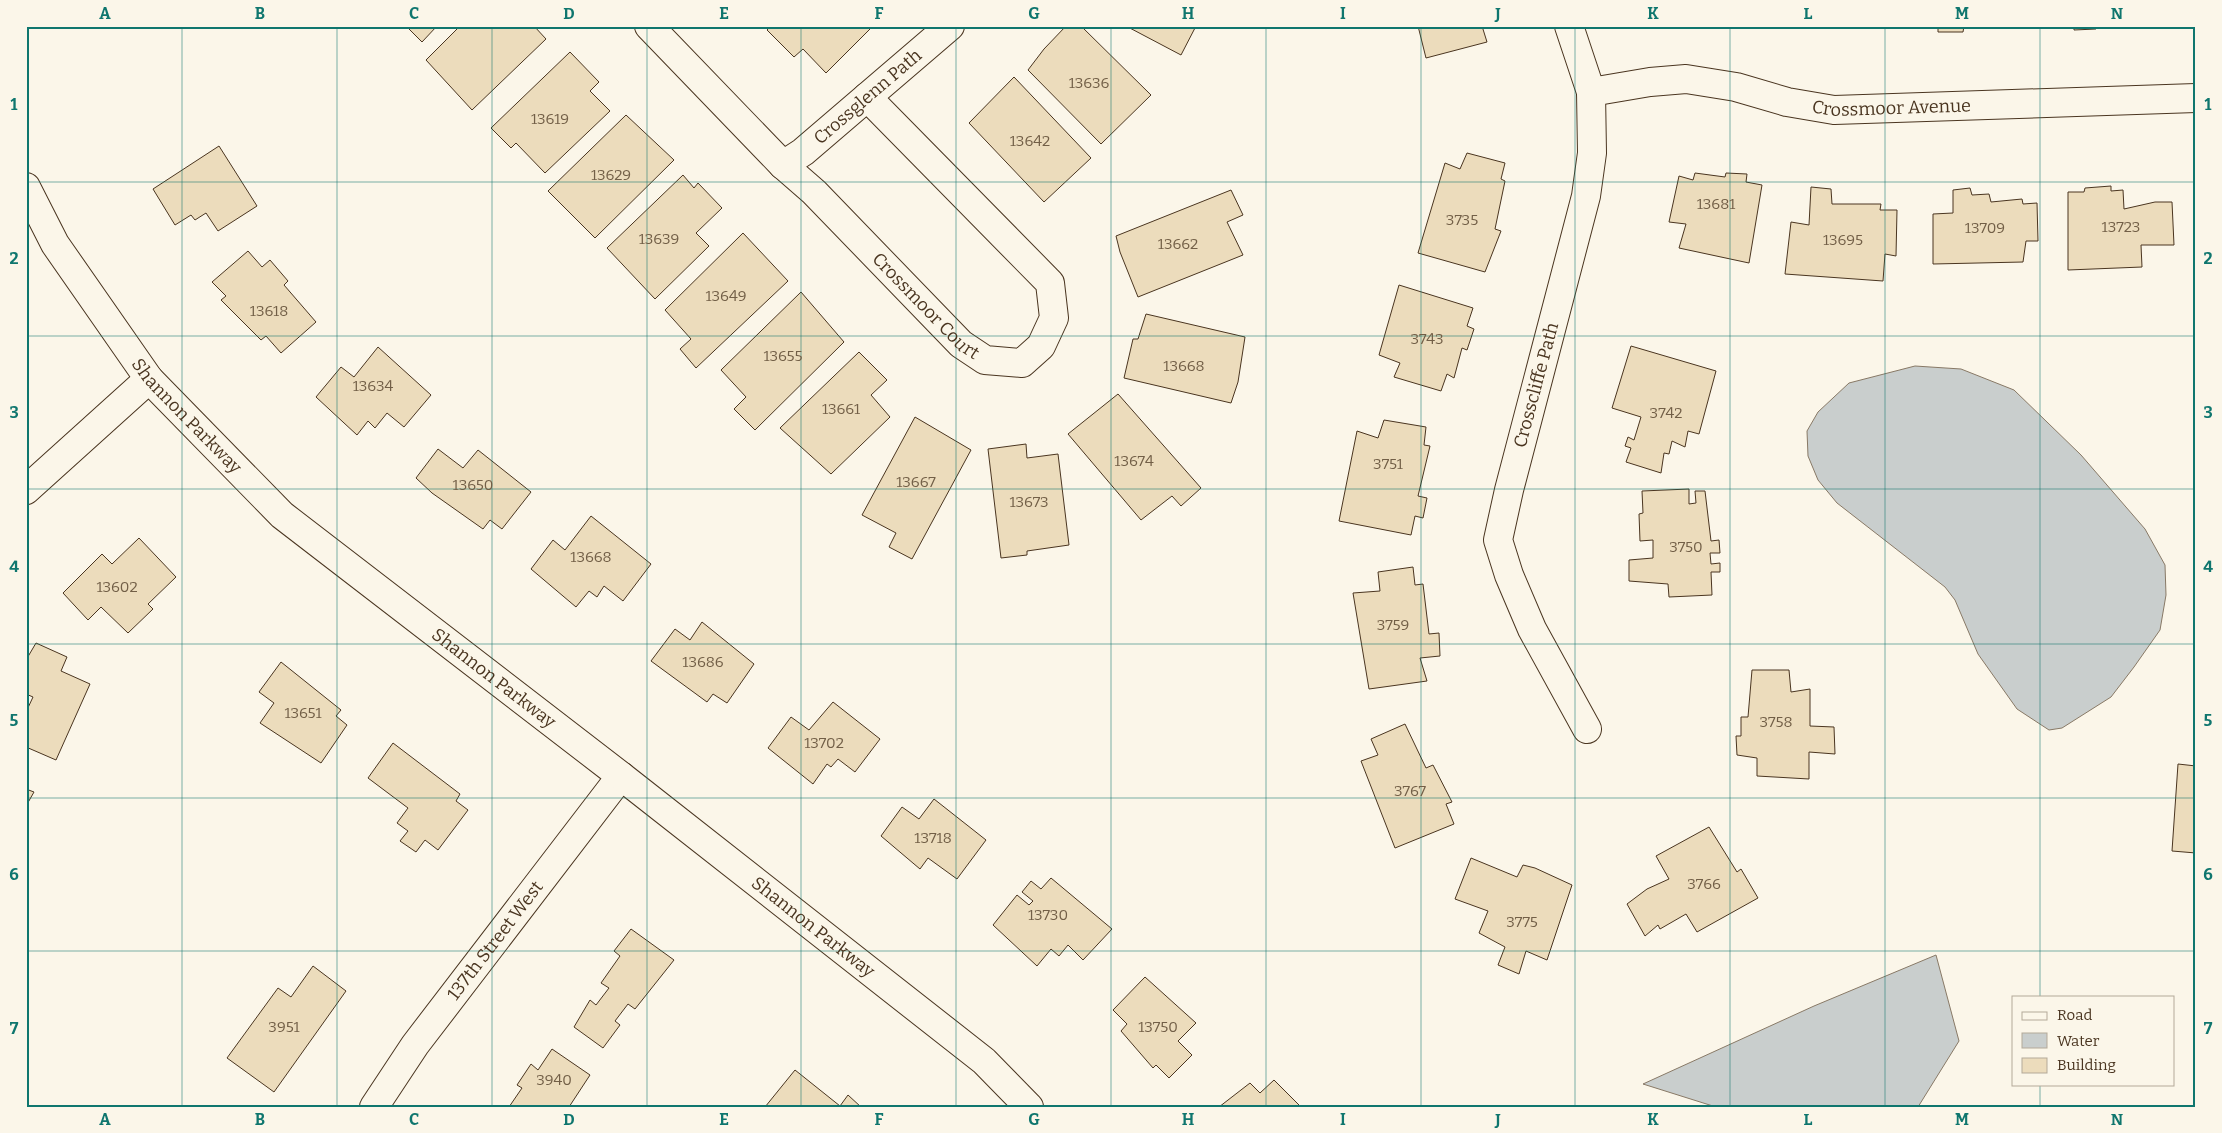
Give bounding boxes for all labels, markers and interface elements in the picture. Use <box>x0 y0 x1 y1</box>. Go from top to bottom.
text: A <box>99 4 111 23</box>
text: B <box>255 4 265 23</box>
text: C <box>409 4 419 23</box>
text: D <box>563 4 575 23</box>
text: E <box>719 4 729 23</box>
text: F <box>875 4 884 23</box>
text: G <box>1028 4 1040 23</box>
text: H <box>1182 4 1195 23</box>
text: I <box>1340 4 1346 23</box>
text: J <box>1494 4 1501 23</box>
text: K <box>1647 4 1659 23</box>
text: L <box>1804 4 1813 23</box>
text: M <box>1955 4 1969 23</box>
text: N <box>2111 4 2123 23</box>
street label: Crossglenn Path <box>809 44 926 149</box>
house number: 13636 <box>1069 74 1109 92</box>
street label: Crossmoor Avenue <box>1810 94 1971 121</box>
text: 1 <box>11 95 18 114</box>
text: 1 <box>2205 95 2212 114</box>
house number: 13619 <box>531 110 569 128</box>
house number: 13642 <box>1010 132 1050 150</box>
house number: 13629 <box>591 166 631 184</box>
house number: 13681 <box>1697 195 1735 213</box>
house number: 3735 <box>1446 211 1478 229</box>
house number: 13723 <box>2102 218 2140 236</box>
house number: 13709 <box>1965 219 2005 237</box>
house number: 13639 <box>639 230 679 248</box>
house number: 13695 <box>1823 231 1863 249</box>
house number: 13662 <box>1158 235 1198 253</box>
street label: Crossmoor Court <box>868 248 984 364</box>
text: 2 <box>9 249 19 268</box>
text: 2 <box>2203 249 2213 268</box>
house number: 13649 <box>705 287 747 305</box>
house number: 13618 <box>250 302 288 320</box>
street label: Crosscliffe Path <box>1509 320 1563 450</box>
house number: 3743 <box>1410 330 1444 348</box>
house number: 13655 <box>763 347 803 365</box>
street label: Shannon Parkway <box>127 354 247 478</box>
house number: 13668 <box>1163 357 1205 375</box>
house number: 13634 <box>353 377 394 395</box>
house number: 13661 <box>822 400 860 418</box>
text: 3 <box>9 403 19 422</box>
text: 3 <box>2203 403 2213 422</box>
house number: 3742 <box>1650 404 1682 422</box>
house number: 13674 <box>1114 452 1154 470</box>
house number: 3751 <box>1373 455 1403 473</box>
house number: 13667 <box>896 473 936 491</box>
house number: 13650 <box>453 476 493 494</box>
house number: 13673 <box>1009 493 1049 511</box>
house number: 3750 <box>1669 538 1703 556</box>
house number: 13668 <box>570 548 612 566</box>
text: 4 <box>9 557 19 576</box>
text: 4 <box>2203 557 2213 576</box>
house number: 13602 <box>96 578 138 596</box>
house number: 3759 <box>1377 616 1409 634</box>
street label: Shannon Parkway <box>427 623 561 733</box>
house number: 13686 <box>682 653 724 671</box>
house number: 13651 <box>284 704 322 722</box>
text: 5 <box>10 711 19 730</box>
text: 5 <box>2204 711 2213 730</box>
house number: 3758 <box>1760 713 1792 731</box>
house number: 13702 <box>804 734 844 752</box>
house number: 3767 <box>1394 782 1426 800</box>
house number: 13718 <box>914 829 952 847</box>
text: 6 <box>9 865 19 884</box>
text: 6 <box>2203 865 2213 884</box>
street label: Shannon Parkway <box>747 872 880 982</box>
house number: 3766 <box>1687 875 1721 893</box>
street label: 137th Street West <box>442 876 548 1004</box>
house number: 13730 <box>1028 906 1068 924</box>
house number: 3775 <box>1506 913 1538 931</box>
legend <box>2012 996 2174 1086</box>
text: Road <box>2057 1006 2092 1024</box>
house number: 3951 <box>268 1018 300 1036</box>
house number: 13750 <box>1138 1018 1178 1036</box>
text: 7 <box>10 1019 19 1038</box>
text: 7 <box>2204 1019 2213 1038</box>
text: Water <box>2057 1032 2100 1050</box>
text: Building <box>2057 1056 2116 1074</box>
house number: 3940 <box>536 1071 572 1089</box>
text: A <box>99 1110 111 1129</box>
text: B <box>255 1110 265 1129</box>
text: C <box>409 1110 419 1129</box>
text: D <box>563 1110 575 1129</box>
text: E <box>719 1110 729 1129</box>
text: F <box>875 1110 884 1129</box>
text: G <box>1028 1110 1040 1129</box>
text: H <box>1182 1110 1195 1129</box>
text: I <box>1340 1110 1346 1129</box>
text: J <box>1494 1110 1501 1129</box>
text: K <box>1647 1110 1659 1129</box>
text: L <box>1804 1110 1813 1129</box>
text: M <box>1955 1110 1969 1129</box>
text: N <box>2111 1110 2123 1129</box>

